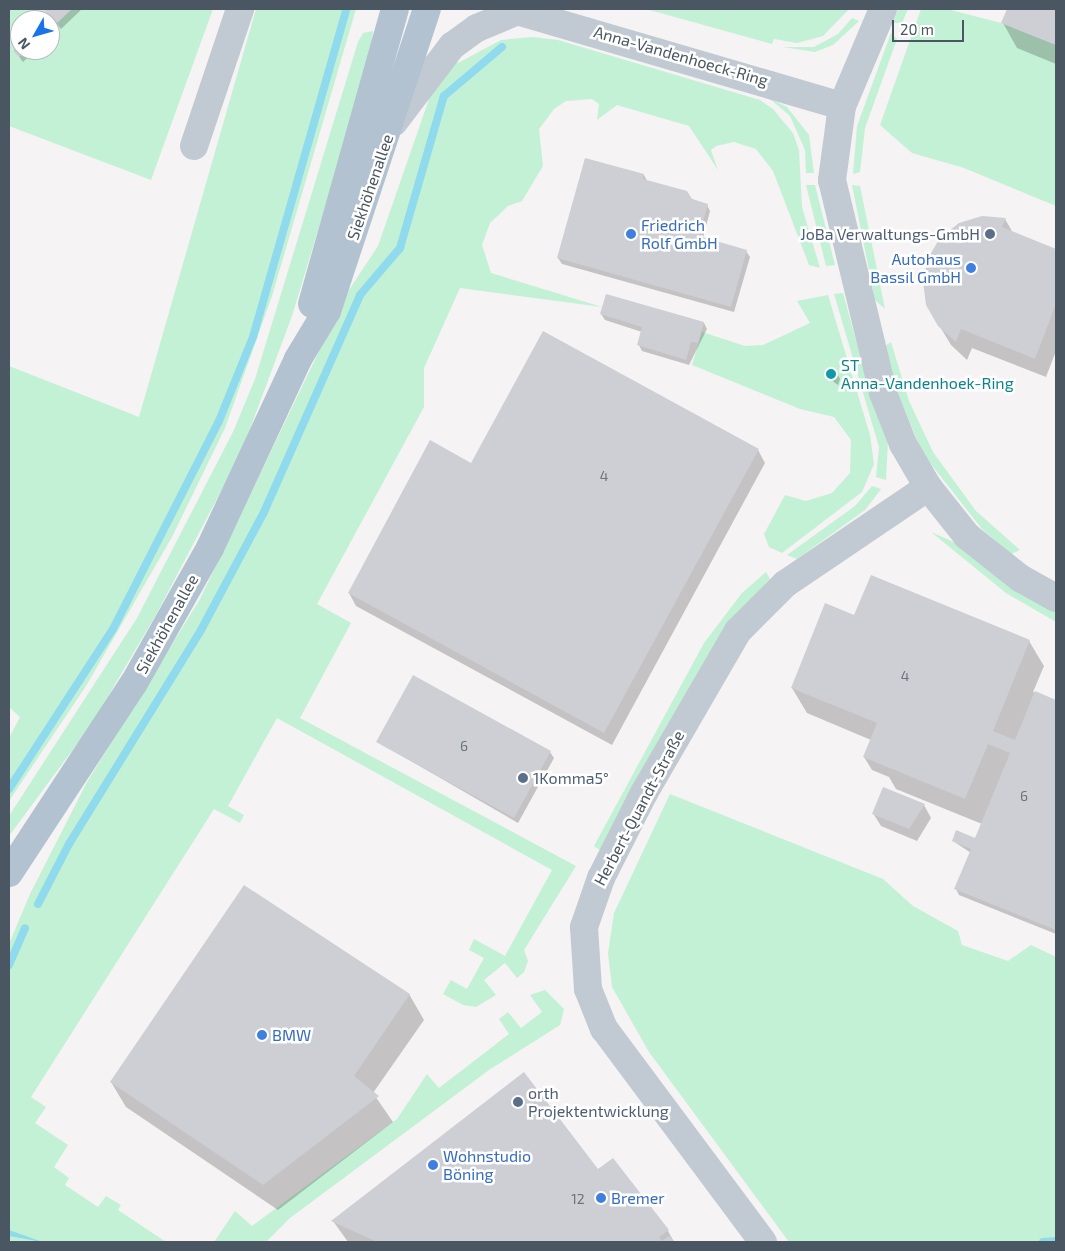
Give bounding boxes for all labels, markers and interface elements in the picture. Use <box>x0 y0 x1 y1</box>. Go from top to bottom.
north arrow <box>10 10 60 60</box>
scale bar <box>895 10 968 42</box>
text: 20 m <box>900 20 934 38</box>
street label: Anna-Vandenhoeck-Ring <box>592 22 770 90</box>
text: N <box>14 35 33 53</box>
street label: Siekhöhenallee <box>343 132 397 242</box>
place label: Friedrich Rolf GmbH <box>641 215 718 253</box>
place label: JoBa Verwaltungs-GmbH <box>800 224 980 244</box>
marker: Friedrich Rolf GmbH <box>625 228 637 240</box>
marker: JoBa Verwaltungs-GmbH <box>984 228 996 240</box>
place label: Autohaus Bassil GmbH <box>870 249 961 287</box>
marker: Autohaus Bassil GmbH <box>965 262 977 274</box>
place label: ST Anna-Vandenhoek-Ring <box>841 355 1014 393</box>
marker: ST Anna-Vandenhoek-Ring <box>825 368 837 380</box>
house number: 4 <box>600 468 608 484</box>
street label: Siekhöhenallee <box>132 571 202 677</box>
house number: 4 <box>901 668 909 684</box>
street label: Herbert-Quandt-Straße <box>590 727 688 889</box>
house number: 6 <box>460 738 468 754</box>
place label: 1Komma5° <box>533 768 609 788</box>
marker: 1Komma5° <box>517 772 529 784</box>
house number: 6 <box>1020 788 1028 804</box>
place label: BMW <box>272 1025 311 1045</box>
marker: BMW <box>256 1029 268 1041</box>
place label: orth Projektentwicklung <box>528 1083 669 1121</box>
marker: orth Projektentwicklung <box>512 1096 524 1108</box>
place label: Wohnstudio Böning <box>443 1146 531 1184</box>
marker: Wohnstudio Böning <box>427 1159 439 1171</box>
place label: Bremer <box>611 1188 665 1208</box>
house number: 12 <box>571 1191 585 1207</box>
marker: Bremer <box>595 1192 607 1204</box>

